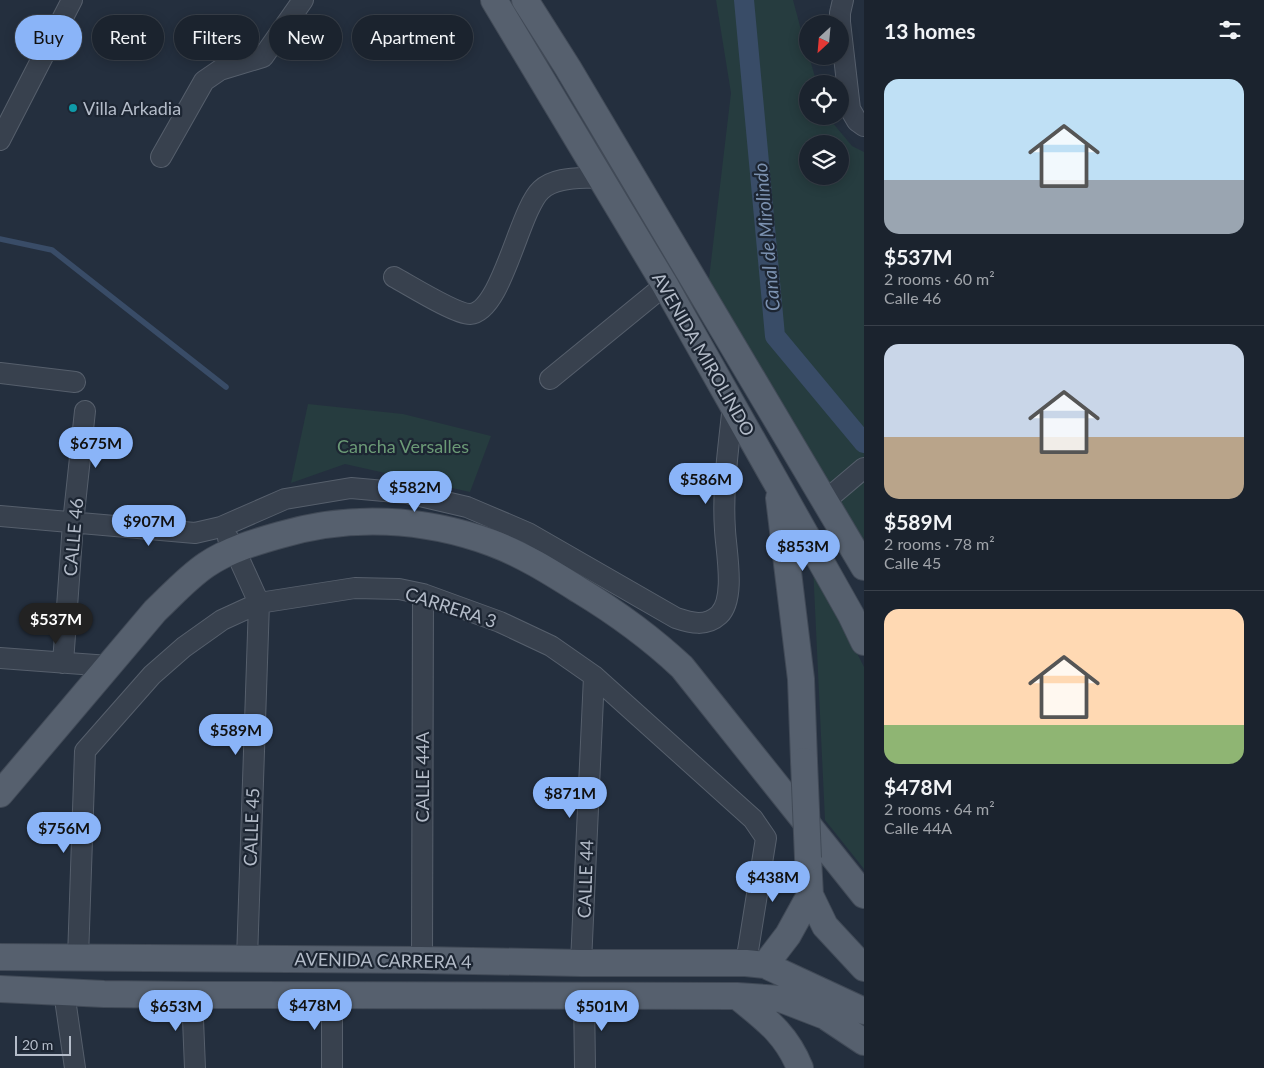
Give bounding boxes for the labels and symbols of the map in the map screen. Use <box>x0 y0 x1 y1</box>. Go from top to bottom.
north arrow <box>799 15 849 65</box>
place label: Villa Arkadia <box>83 97 181 119</box>
marker: Villa Arkadia <box>67 102 79 114</box>
water label: Canal de Mirolindo <box>748 162 784 312</box>
street label: AVENIDA MIROLINDO <box>648 268 760 440</box>
pin: $675M <box>61 426 131 469</box>
park label: Cancha Versalles <box>337 435 469 457</box>
pin: $586M <box>671 462 741 505</box>
pin: $582M <box>380 470 450 513</box>
street label: CALLE 46 <box>59 497 87 577</box>
pin: $907M <box>114 504 184 547</box>
pin: $853M <box>768 530 838 572</box>
street label: CARRERA 3 <box>402 582 500 632</box>
pin: $537M <box>21 602 91 645</box>
pin: $589M <box>201 714 271 756</box>
street label: CALLE 44A <box>411 731 433 822</box>
pin: $871M <box>535 776 605 819</box>
street label: CALLE 45 <box>239 787 263 867</box>
pin: $756M <box>29 812 99 854</box>
street label: CALLE 44 <box>573 839 597 919</box>
pin: $438M <box>738 860 808 903</box>
street label: AVENIDA CARRERA 4 <box>294 947 472 973</box>
pin: $478M <box>280 988 350 1031</box>
pin: $653M <box>141 990 211 1032</box>
pin: $501M <box>567 990 637 1032</box>
scale bar <box>15 1033 71 1056</box>

